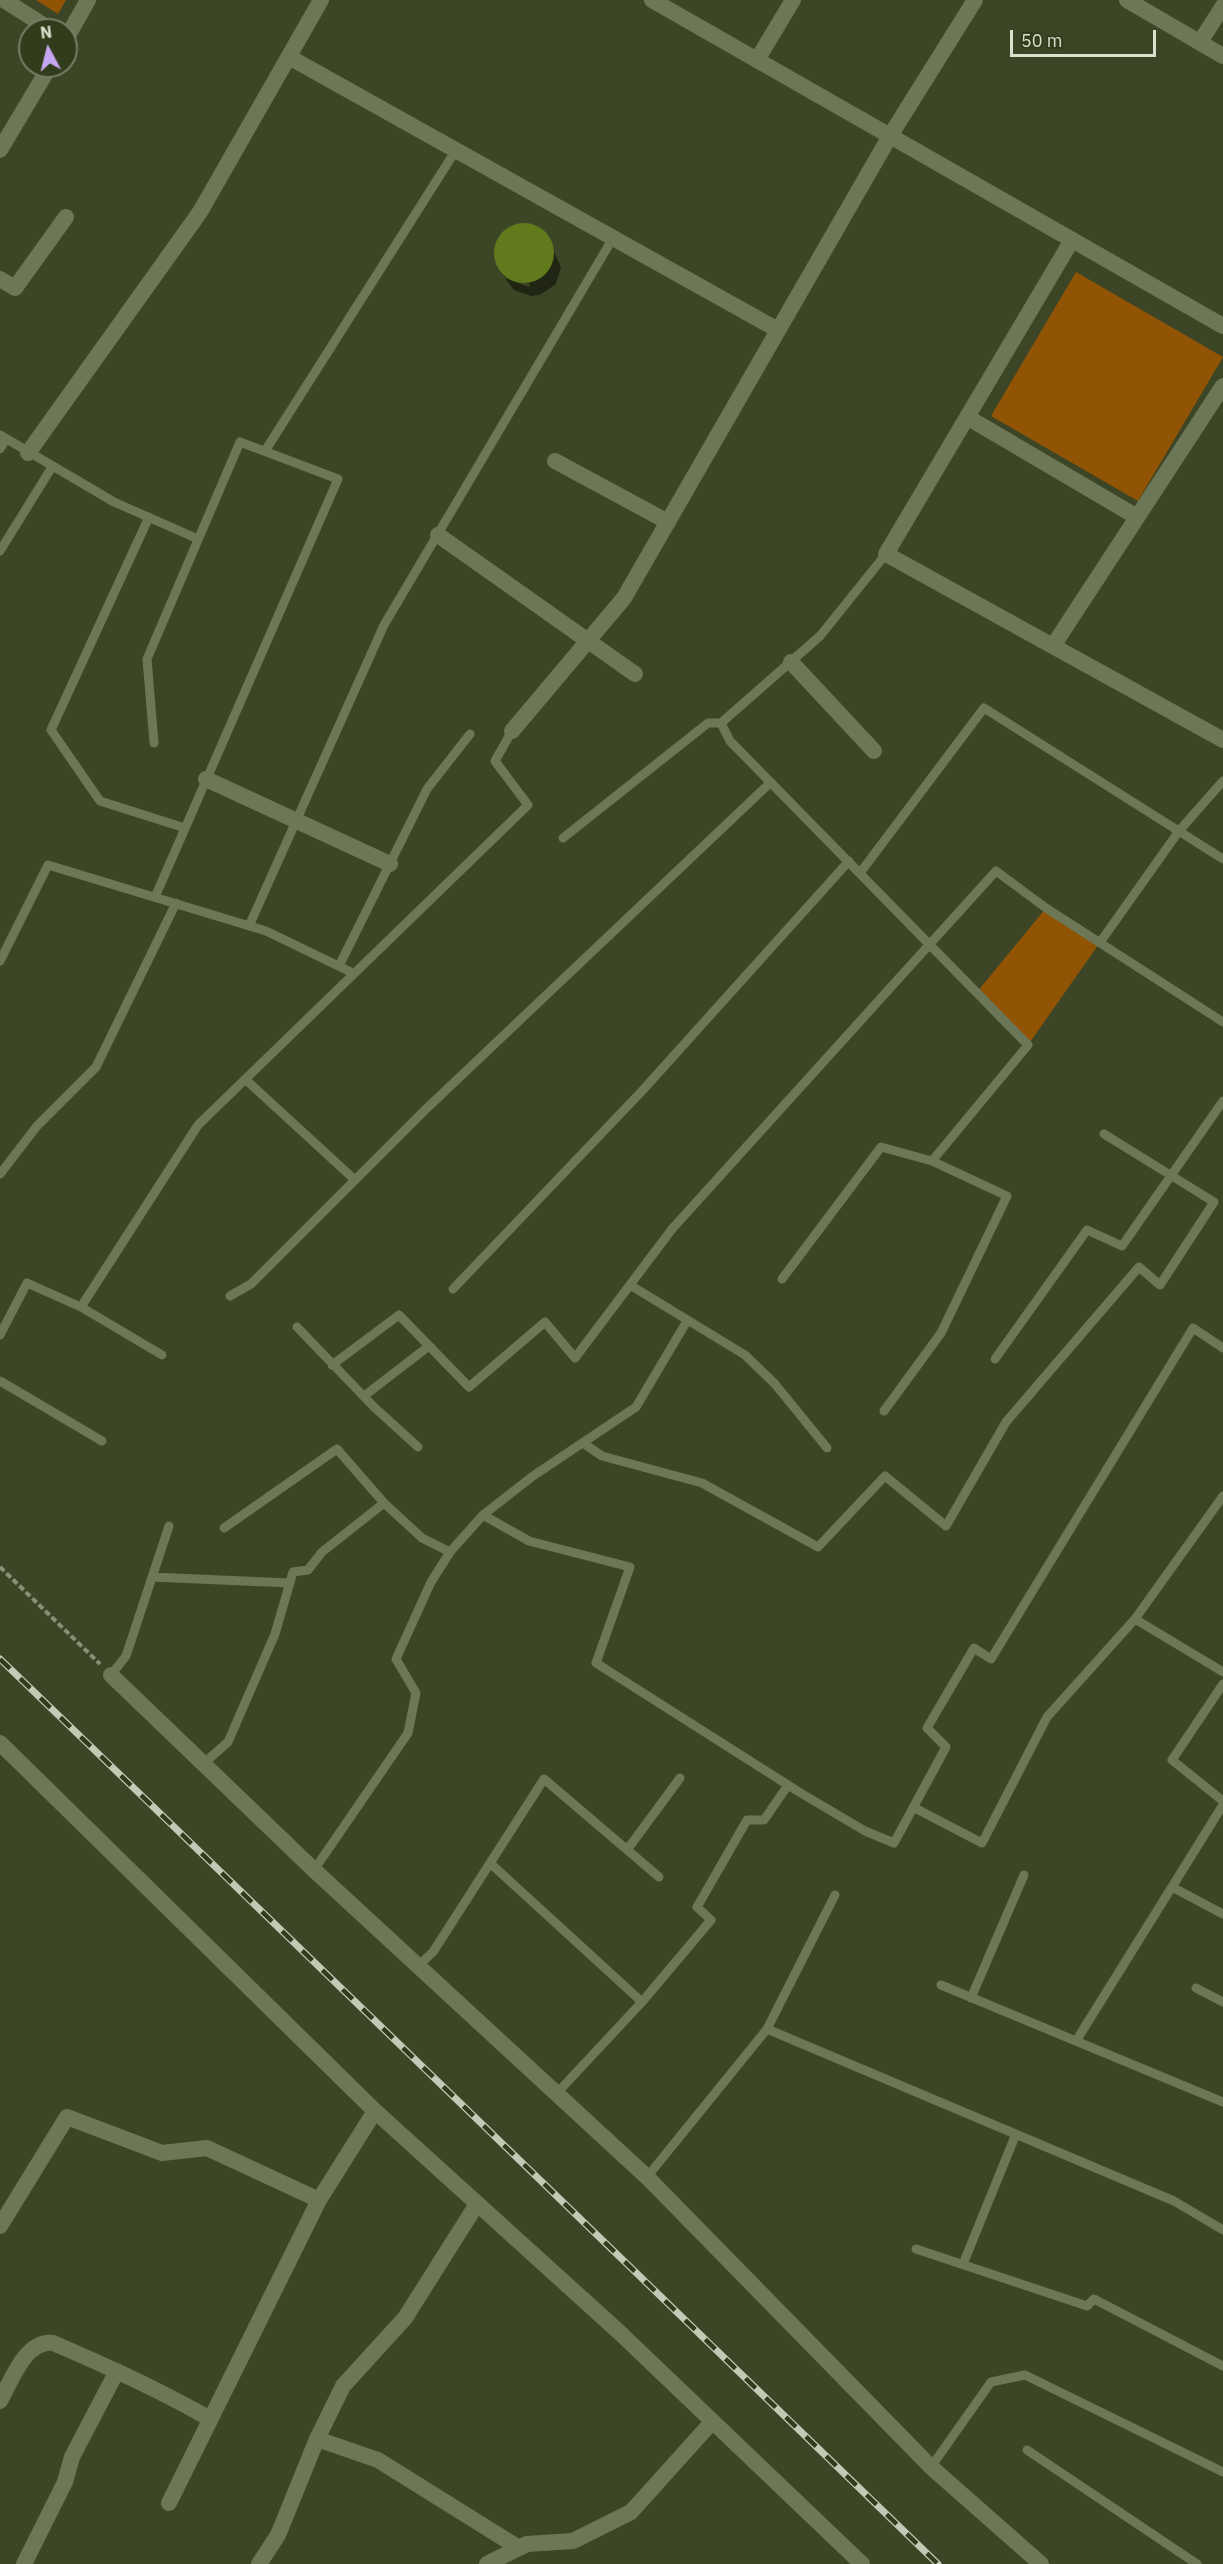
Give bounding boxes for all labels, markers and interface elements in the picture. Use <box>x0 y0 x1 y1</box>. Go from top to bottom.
north arrow <box>18 18 78 78</box>
scale bar <box>1013 18 1158 56</box>
text: N <box>39 21 53 43</box>
text: 50 m <box>1021 29 1063 52</box>

